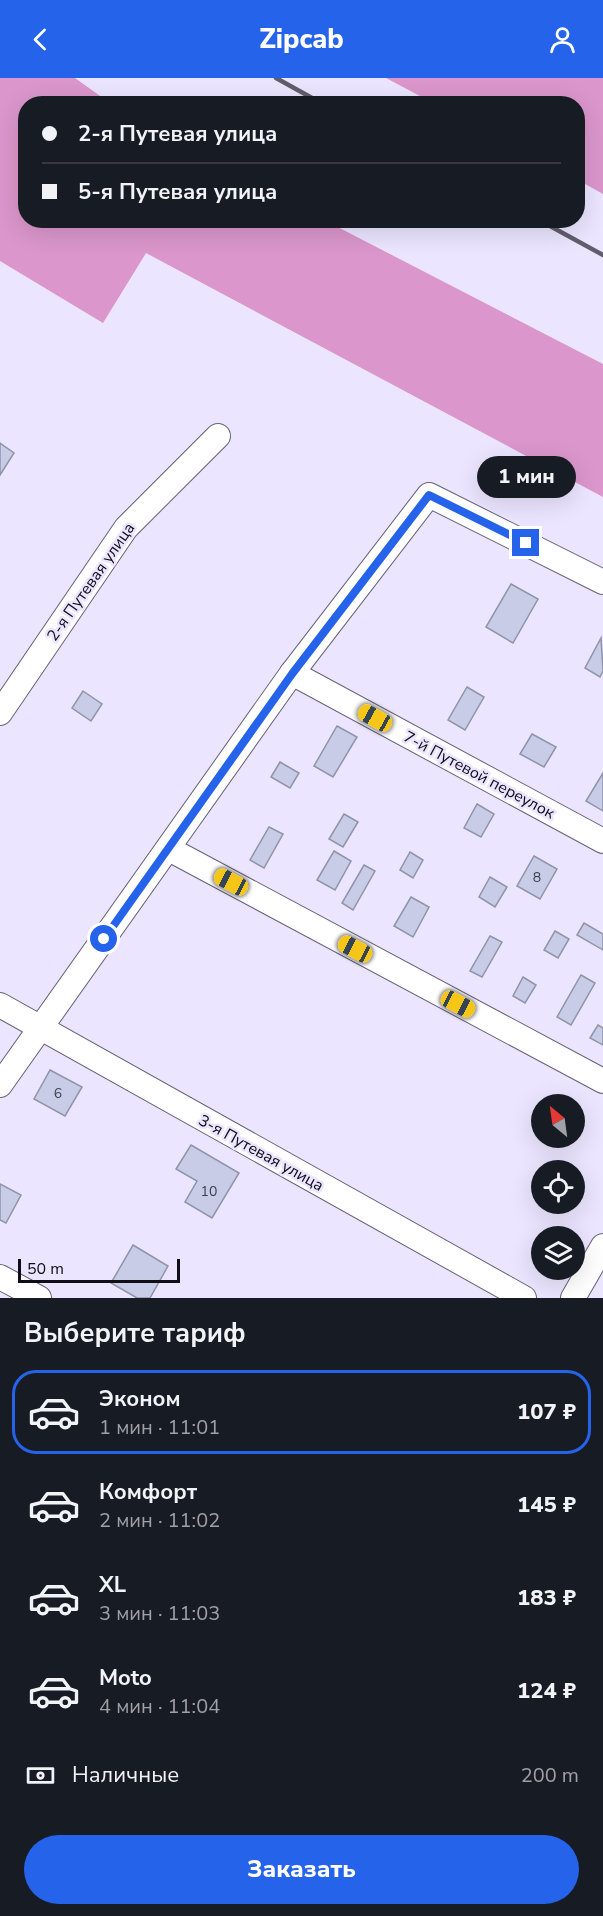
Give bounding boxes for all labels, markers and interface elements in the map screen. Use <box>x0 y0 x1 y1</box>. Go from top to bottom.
text: Zipcab <box>259 21 344 58</box>
icon: back <box>24 23 57 56</box>
icon: person <box>546 23 579 56</box>
text: 2-я Путевая улица <box>78 119 277 149</box>
text: 5-я Путевая улица <box>78 177 277 207</box>
callout: 1 мин <box>476 456 576 498</box>
text: 1 мин <box>498 463 555 490</box>
street label: 2-я Путевая улица <box>42 518 140 646</box>
route end <box>512 529 539 556</box>
car <box>355 701 395 735</box>
street label: 7-й Путевой переулок <box>400 726 559 824</box>
car <box>211 866 251 898</box>
house number: 8 <box>533 868 541 887</box>
route start <box>90 925 117 952</box>
car <box>335 933 375 965</box>
car <box>438 988 478 1020</box>
house number: 6 <box>54 1084 62 1103</box>
north arrow <box>531 1094 585 1148</box>
map controls <box>531 1094 585 1280</box>
street label: 3-я Путевая улица <box>194 1109 328 1197</box>
button: locate <box>531 1160 585 1214</box>
house number: 10 <box>201 1182 217 1201</box>
button: layers <box>531 1226 585 1280</box>
scale bar <box>18 1256 180 1284</box>
text: 50 m <box>27 1258 64 1280</box>
text: Выберите тариф <box>24 1315 246 1352</box>
text: Эконом <box>99 1384 181 1414</box>
icon: car <box>27 1385 81 1439</box>
text: 107 ₽ <box>517 1397 576 1427</box>
text: 1 мин · 11:01 <box>99 1414 220 1441</box>
text: Комфорт <box>99 1477 197 1507</box>
icon: car <box>27 1478 81 1532</box>
text: 145 ₽ <box>517 1490 576 1520</box>
text: 2 мин · 11:02 <box>99 1507 220 1534</box>
text: XL <box>99 1570 126 1600</box>
icon: car <box>27 1571 81 1625</box>
text: 183 ₽ <box>517 1583 576 1613</box>
text: 3 мин · 11:03 <box>99 1600 220 1627</box>
text: Moto <box>99 1663 152 1693</box>
icon: car <box>27 1664 81 1718</box>
text: 124 ₽ <box>517 1676 576 1706</box>
text: 4 мин · 11:04 <box>99 1693 220 1720</box>
icon: cash <box>24 1759 57 1792</box>
text: Наличные <box>72 1760 179 1790</box>
text: 200 m <box>521 1762 579 1789</box>
button: Заказать <box>24 1835 579 1904</box>

